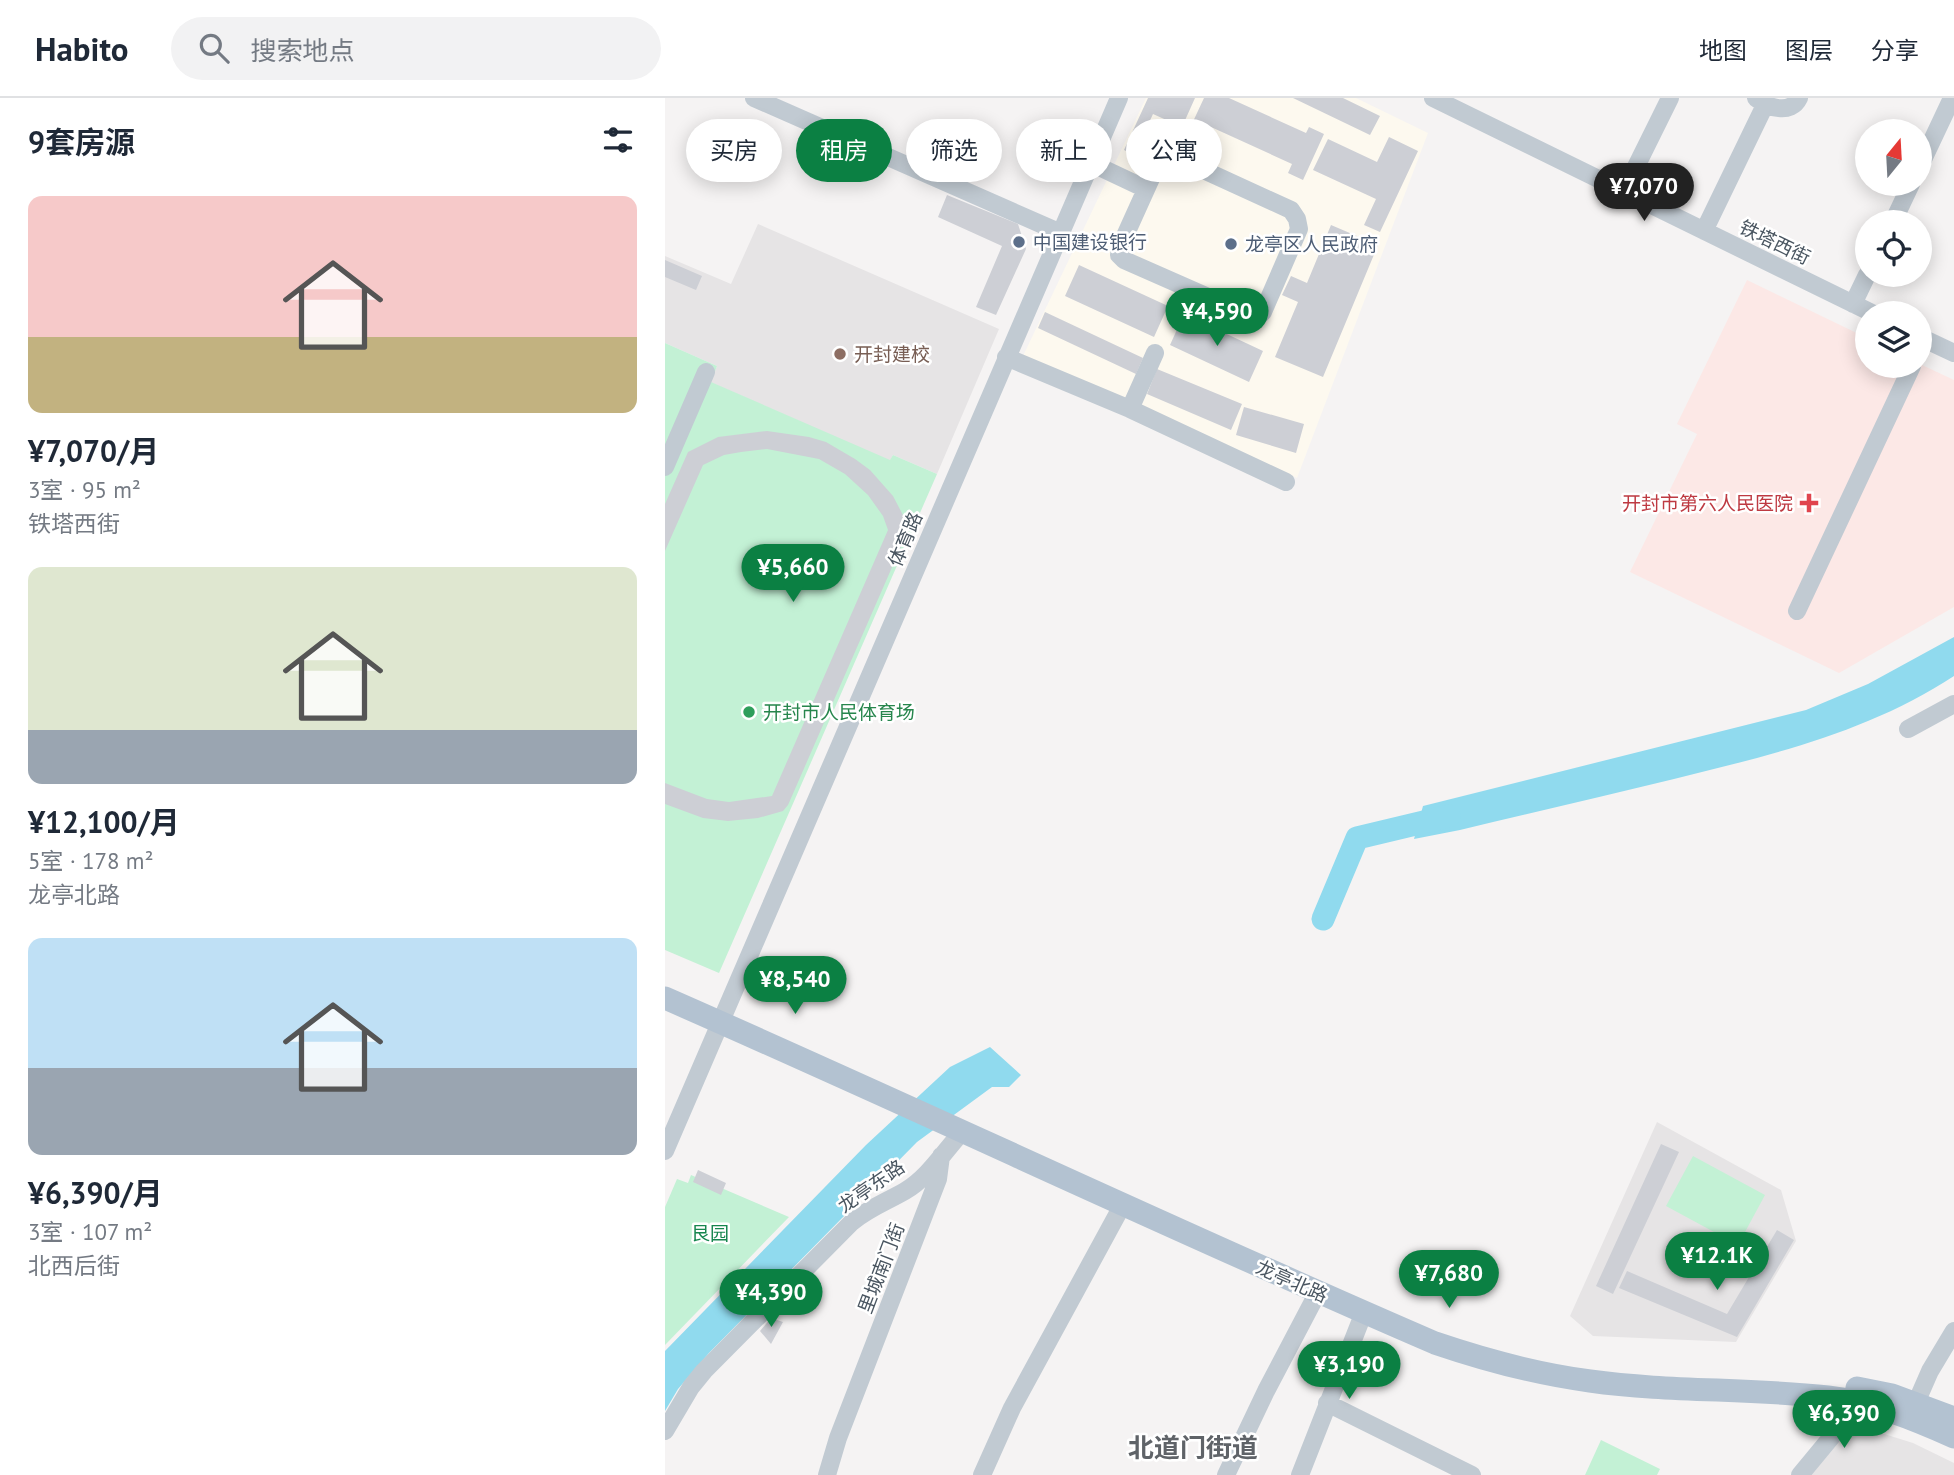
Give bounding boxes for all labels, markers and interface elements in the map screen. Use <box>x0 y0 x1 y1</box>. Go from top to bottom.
search box <box>171 17 661 80</box>
text: Habito <box>35 27 129 70</box>
icon: search <box>195 29 233 67</box>
text: 搜索地点 <box>251 34 355 67</box>
text: 地图 <box>1699 35 1747 66</box>
text: 图层 <box>1785 35 1833 66</box>
text: 分享 <box>1871 35 1919 66</box>
chip: 买房 <box>686 119 782 182</box>
chip: 租房 <box>796 119 892 182</box>
chip: 筛选 <box>906 119 1002 182</box>
chip: 新上 <box>1016 119 1112 182</box>
chip: 公寓 <box>1126 119 1222 182</box>
north arrow <box>1855 119 1932 196</box>
map controls <box>1855 119 1932 378</box>
icon: filters <box>599 121 637 159</box>
text: 9套房源 <box>28 122 135 161</box>
pin: ¥7,070 <box>1587 164 1701 223</box>
text: ¥7,070 <box>1610 171 1678 200</box>
button: locate <box>1855 210 1932 287</box>
street label: 铁塔西街 <box>1736 215 1814 269</box>
place label: 中国建设银行 <box>1033 230 1147 254</box>
place label: 龙亭区人民政府 <box>1245 232 1378 256</box>
marker: 中国建设银行 <box>1011 234 1027 250</box>
marker: 龙亭区人民政府 <box>1223 236 1239 252</box>
icon: home <box>270 242 396 368</box>
pin: ¥4,590 <box>1160 288 1274 348</box>
text: ¥4,590 <box>1181 296 1253 325</box>
button: layers <box>1855 301 1932 378</box>
place label: 开封建校 <box>854 342 930 366</box>
marker: 开封建校 <box>832 346 848 362</box>
text: ¥7,070/月 <box>28 431 159 470</box>
text: 3室 · 95 m² <box>28 475 141 504</box>
place label: 开封市第六人民医院 <box>1622 491 1793 515</box>
marker: 开封市第六人民医院 <box>1799 493 1819 513</box>
street label: 体育路 <box>883 508 927 570</box>
text: 铁塔西街 <box>28 509 120 538</box>
pin: ¥5,660 <box>736 545 850 604</box>
text: ¥5,660 <box>757 552 829 581</box>
icon: home <box>270 613 396 739</box>
place label: 开封市人民体育场 <box>763 700 915 724</box>
marker: 开封市人民体育场 <box>741 704 757 720</box>
text: ¥12,100/月 <box>28 802 180 841</box>
text: 5室 · 178 m² <box>28 846 153 875</box>
text: 龙亭北路 <box>28 880 120 909</box>
pin: ¥8,540 <box>738 956 852 1016</box>
text: ¥8,540 <box>759 964 831 993</box>
icon: home <box>270 984 396 1110</box>
street label: 龙亭东路 <box>833 1154 909 1218</box>
text: ¥6,390/月 <box>28 1173 163 1212</box>
text: 3室 · 107 m² <box>28 1217 152 1246</box>
street label: 里城南门街 <box>853 1219 909 1317</box>
park label: 艮园 <box>691 1221 729 1245</box>
pin: ¥12.1K <box>1660 1232 1774 1292</box>
text: ¥12.1K <box>1681 1240 1753 1269</box>
pin: ¥7,680 <box>1392 1250 1506 1310</box>
text: 北西后街 <box>28 1251 120 1280</box>
street label: 龙亭北路 <box>1252 1255 1332 1307</box>
text: ¥7,680 <box>1415 1258 1483 1287</box>
pin: ¥4,390 <box>714 1270 828 1329</box>
text: ¥4,390 <box>735 1277 807 1306</box>
pin: ¥3,190 <box>1292 1342 1406 1401</box>
text: ¥3,190 <box>1313 1349 1385 1378</box>
pin: ¥6,390 <box>1787 1390 1901 1450</box>
text: ¥6,390 <box>1808 1398 1880 1427</box>
district label: 北道门街道 <box>1128 1431 1258 1464</box>

